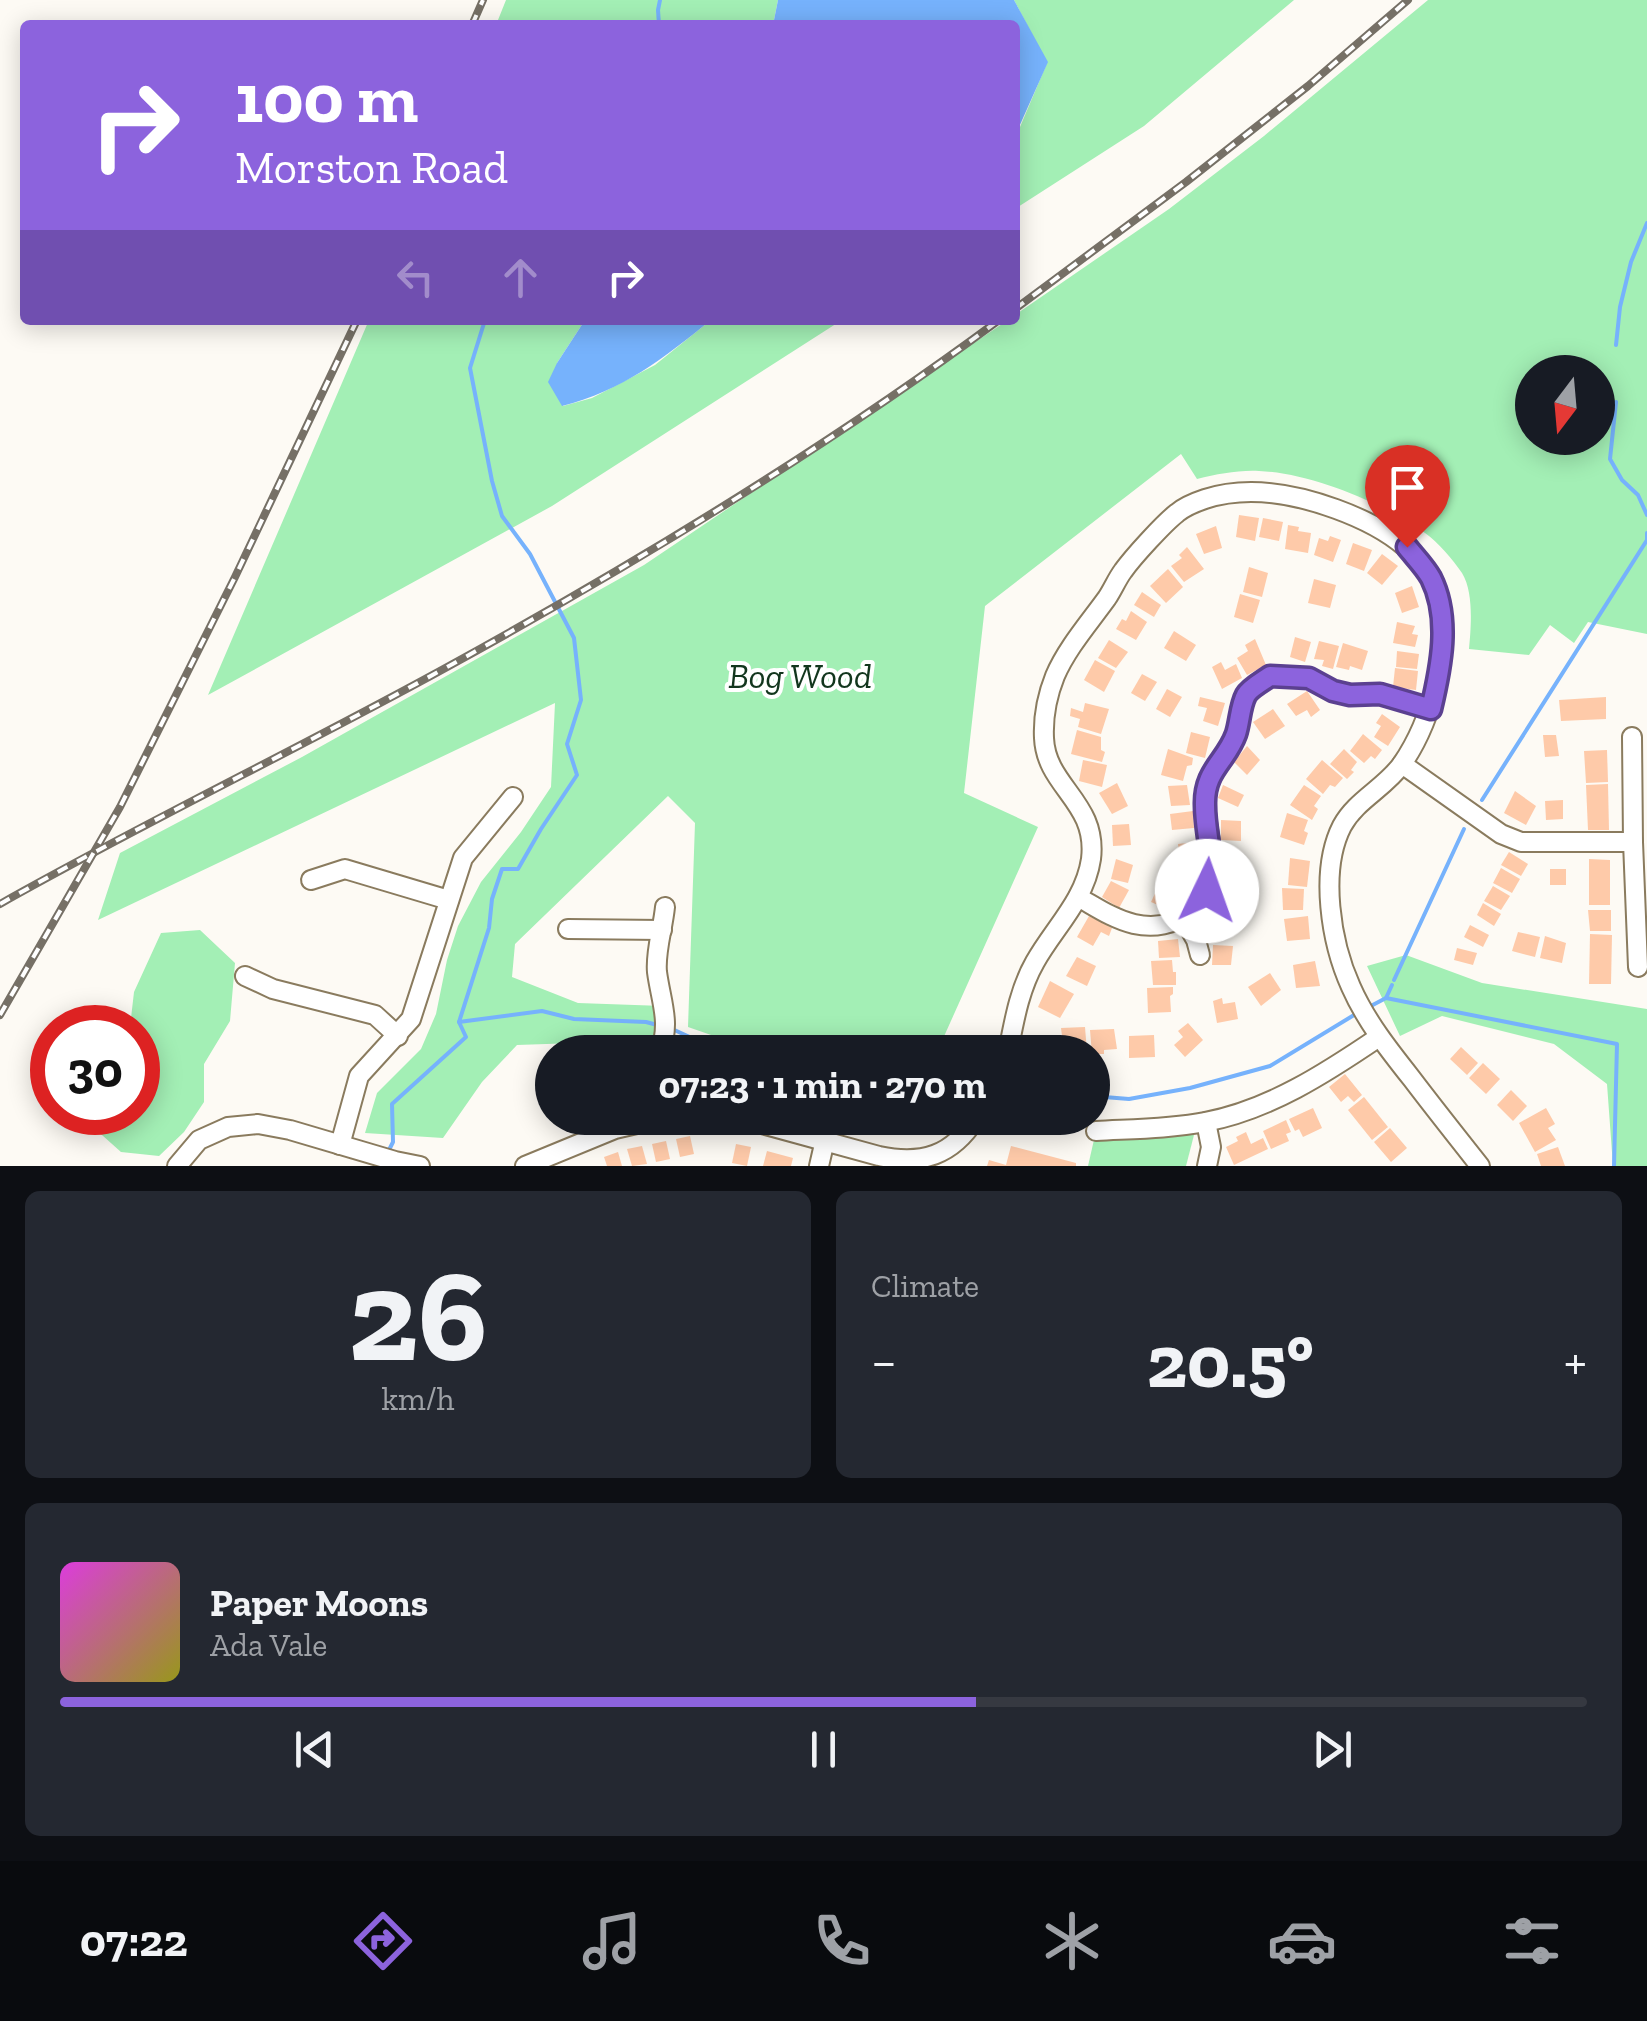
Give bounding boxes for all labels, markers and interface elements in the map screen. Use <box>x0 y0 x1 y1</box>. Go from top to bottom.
text: 100 m <box>235 56 418 140</box>
icon: right <box>70 60 200 190</box>
text: Morston Road <box>235 141 508 195</box>
icon: left <box>388 250 443 305</box>
icon: ahead <box>493 250 548 305</box>
icon: right <box>598 250 653 305</box>
north arrow <box>1515 355 1615 455</box>
map controls <box>1515 355 1615 455</box>
pin <box>1365 445 1450 548</box>
icon: arrive <box>1380 460 1435 515</box>
park label: Bog Wood <box>728 655 872 697</box>
position arrow <box>1155 839 1259 943</box>
speed limit sign: 30 <box>30 1005 160 1135</box>
text: 07:23 · 1 min · 270 m <box>659 1062 986 1108</box>
text: 26 <box>348 1237 488 1393</box>
text: Climate <box>871 1267 979 1305</box>
text: 20.5° <box>1147 1316 1314 1406</box>
text: − <box>871 1328 897 1394</box>
text: + <box>1564 1328 1587 1394</box>
text: km/h <box>381 1380 455 1418</box>
text: Paper Moons <box>210 1580 428 1626</box>
text: Ada Vale <box>210 1626 327 1664</box>
icon: previous <box>287 1722 342 1777</box>
icon: pause <box>796 1722 851 1777</box>
icon: next <box>1305 1722 1360 1777</box>
icon: directions <box>348 1906 418 1976</box>
icon: music <box>577 1906 647 1976</box>
icon: phone <box>807 1906 877 1976</box>
icon: climate <box>1037 1906 1107 1976</box>
icon: car <box>1267 1906 1337 1976</box>
icon: filters <box>1497 1906 1567 1976</box>
text: 07:22 <box>80 1914 188 1968</box>

